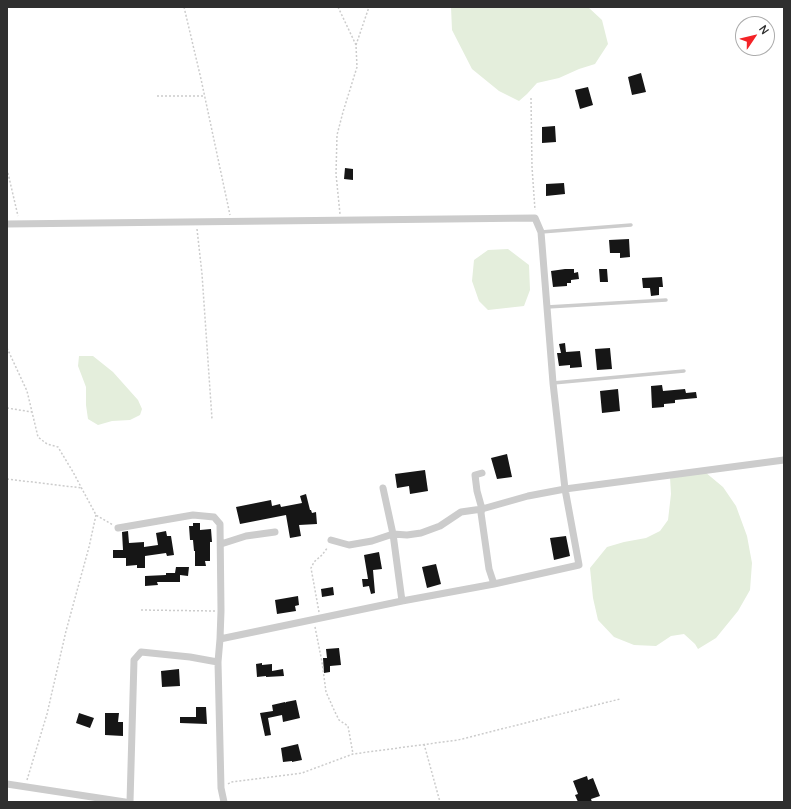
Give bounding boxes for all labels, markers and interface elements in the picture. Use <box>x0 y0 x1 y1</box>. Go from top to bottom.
north arrow <box>735 16 775 56</box>
text: N <box>756 22 773 37</box>

